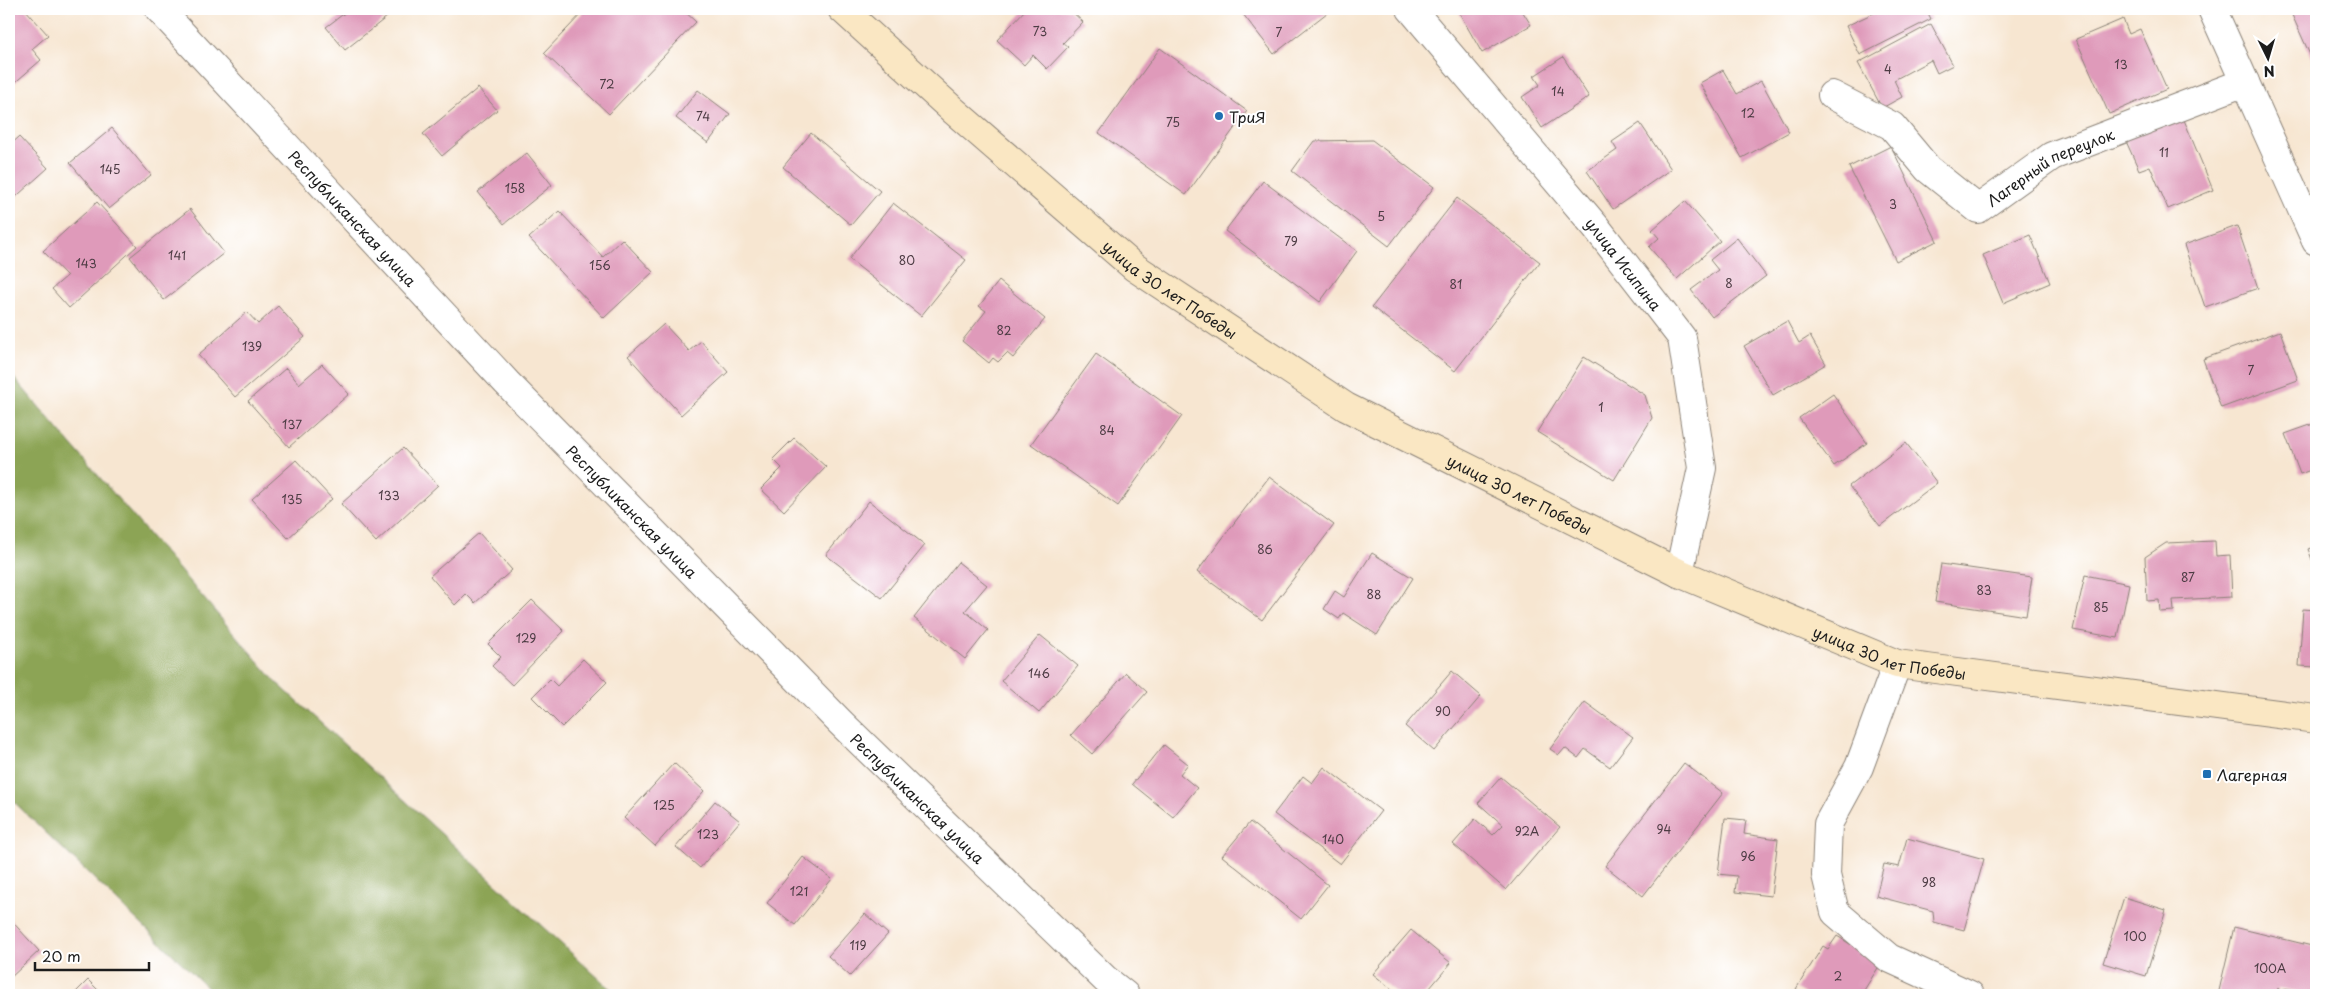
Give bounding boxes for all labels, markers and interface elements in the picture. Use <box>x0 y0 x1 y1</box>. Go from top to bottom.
house number: 73 <box>1033 22 1047 40</box>
house number: 7 <box>1276 23 1283 41</box>
north arrow <box>2242 32 2292 82</box>
house number: 13 <box>2114 55 2128 73</box>
house number: 4 <box>1884 60 1892 78</box>
text: N <box>2263 61 2276 82</box>
house number: 72 <box>599 75 615 93</box>
house number: 14 <box>1551 82 1565 100</box>
house number: 12 <box>1741 104 1755 122</box>
place label: ТриЯ <box>1229 105 1266 128</box>
house number: 74 <box>696 107 710 125</box>
marker: ТриЯ <box>1213 110 1225 122</box>
house number: 75 <box>1166 113 1180 131</box>
street label: Лагерный переулок <box>1981 122 2117 211</box>
house number: 11 <box>2159 143 2169 161</box>
street label: Республиканская улица <box>284 144 423 291</box>
house number: 145 <box>100 160 120 178</box>
house number: 158 <box>505 179 525 197</box>
house number: 3 <box>1889 195 1897 213</box>
house number: 5 <box>1377 207 1385 225</box>
street label: улица Исипина <box>1581 212 1668 316</box>
house number: 79 <box>1284 232 1298 250</box>
street label: улица 30 лет Победы <box>1098 234 1242 344</box>
house number: 141 <box>168 246 186 264</box>
house number: 80 <box>899 251 915 269</box>
house number: 143 <box>75 254 97 272</box>
house number: 156 <box>589 256 611 274</box>
house number: 8 <box>1725 274 1733 292</box>
house number: 81 <box>1450 275 1462 293</box>
house number: 82 <box>997 321 1012 339</box>
house number: 139 <box>242 337 262 355</box>
house number: 7 <box>2248 361 2255 379</box>
house number: 1 <box>1598 398 1604 416</box>
house number: 137 <box>282 415 302 433</box>
house number: 84 <box>1099 421 1115 439</box>
street label: Республиканская улица <box>562 439 704 583</box>
street label: улица 30 лет Победы <box>1443 448 1596 540</box>
house number: 133 <box>378 486 400 504</box>
house number: 135 <box>282 490 302 508</box>
house number: 86 <box>1257 540 1273 558</box>
house number: 87 <box>2181 568 2195 586</box>
house number: 83 <box>1976 581 1992 599</box>
house number: 88 <box>1367 585 1381 603</box>
house number: 85 <box>2094 598 2108 616</box>
street label: улица 30 лет Победы <box>1810 619 1968 684</box>
house number: 129 <box>516 629 536 647</box>
house number: 146 <box>1028 664 1050 682</box>
house number: 90 <box>1435 702 1451 720</box>
street label: Республиканская улица <box>846 727 991 869</box>
place label: Лагерная <box>2217 763 2288 786</box>
marker: Лагерная <box>2201 768 2213 780</box>
house number: 125 <box>653 796 675 814</box>
house number: 94 <box>1657 820 1672 838</box>
house number: 92А <box>1515 822 1539 840</box>
house number: 123 <box>697 825 719 843</box>
house number: 140 <box>1322 830 1344 848</box>
house number: 96 <box>1740 847 1756 865</box>
house number: 98 <box>1922 873 1936 891</box>
house number: 121 <box>790 882 808 900</box>
house number: 100 <box>2124 927 2147 945</box>
house number: 119 <box>849 936 867 954</box>
scale bar <box>35 939 149 971</box>
text: 20 m <box>42 944 81 967</box>
house number: 100А <box>2254 959 2286 977</box>
house number: 2 <box>1834 967 1842 985</box>

